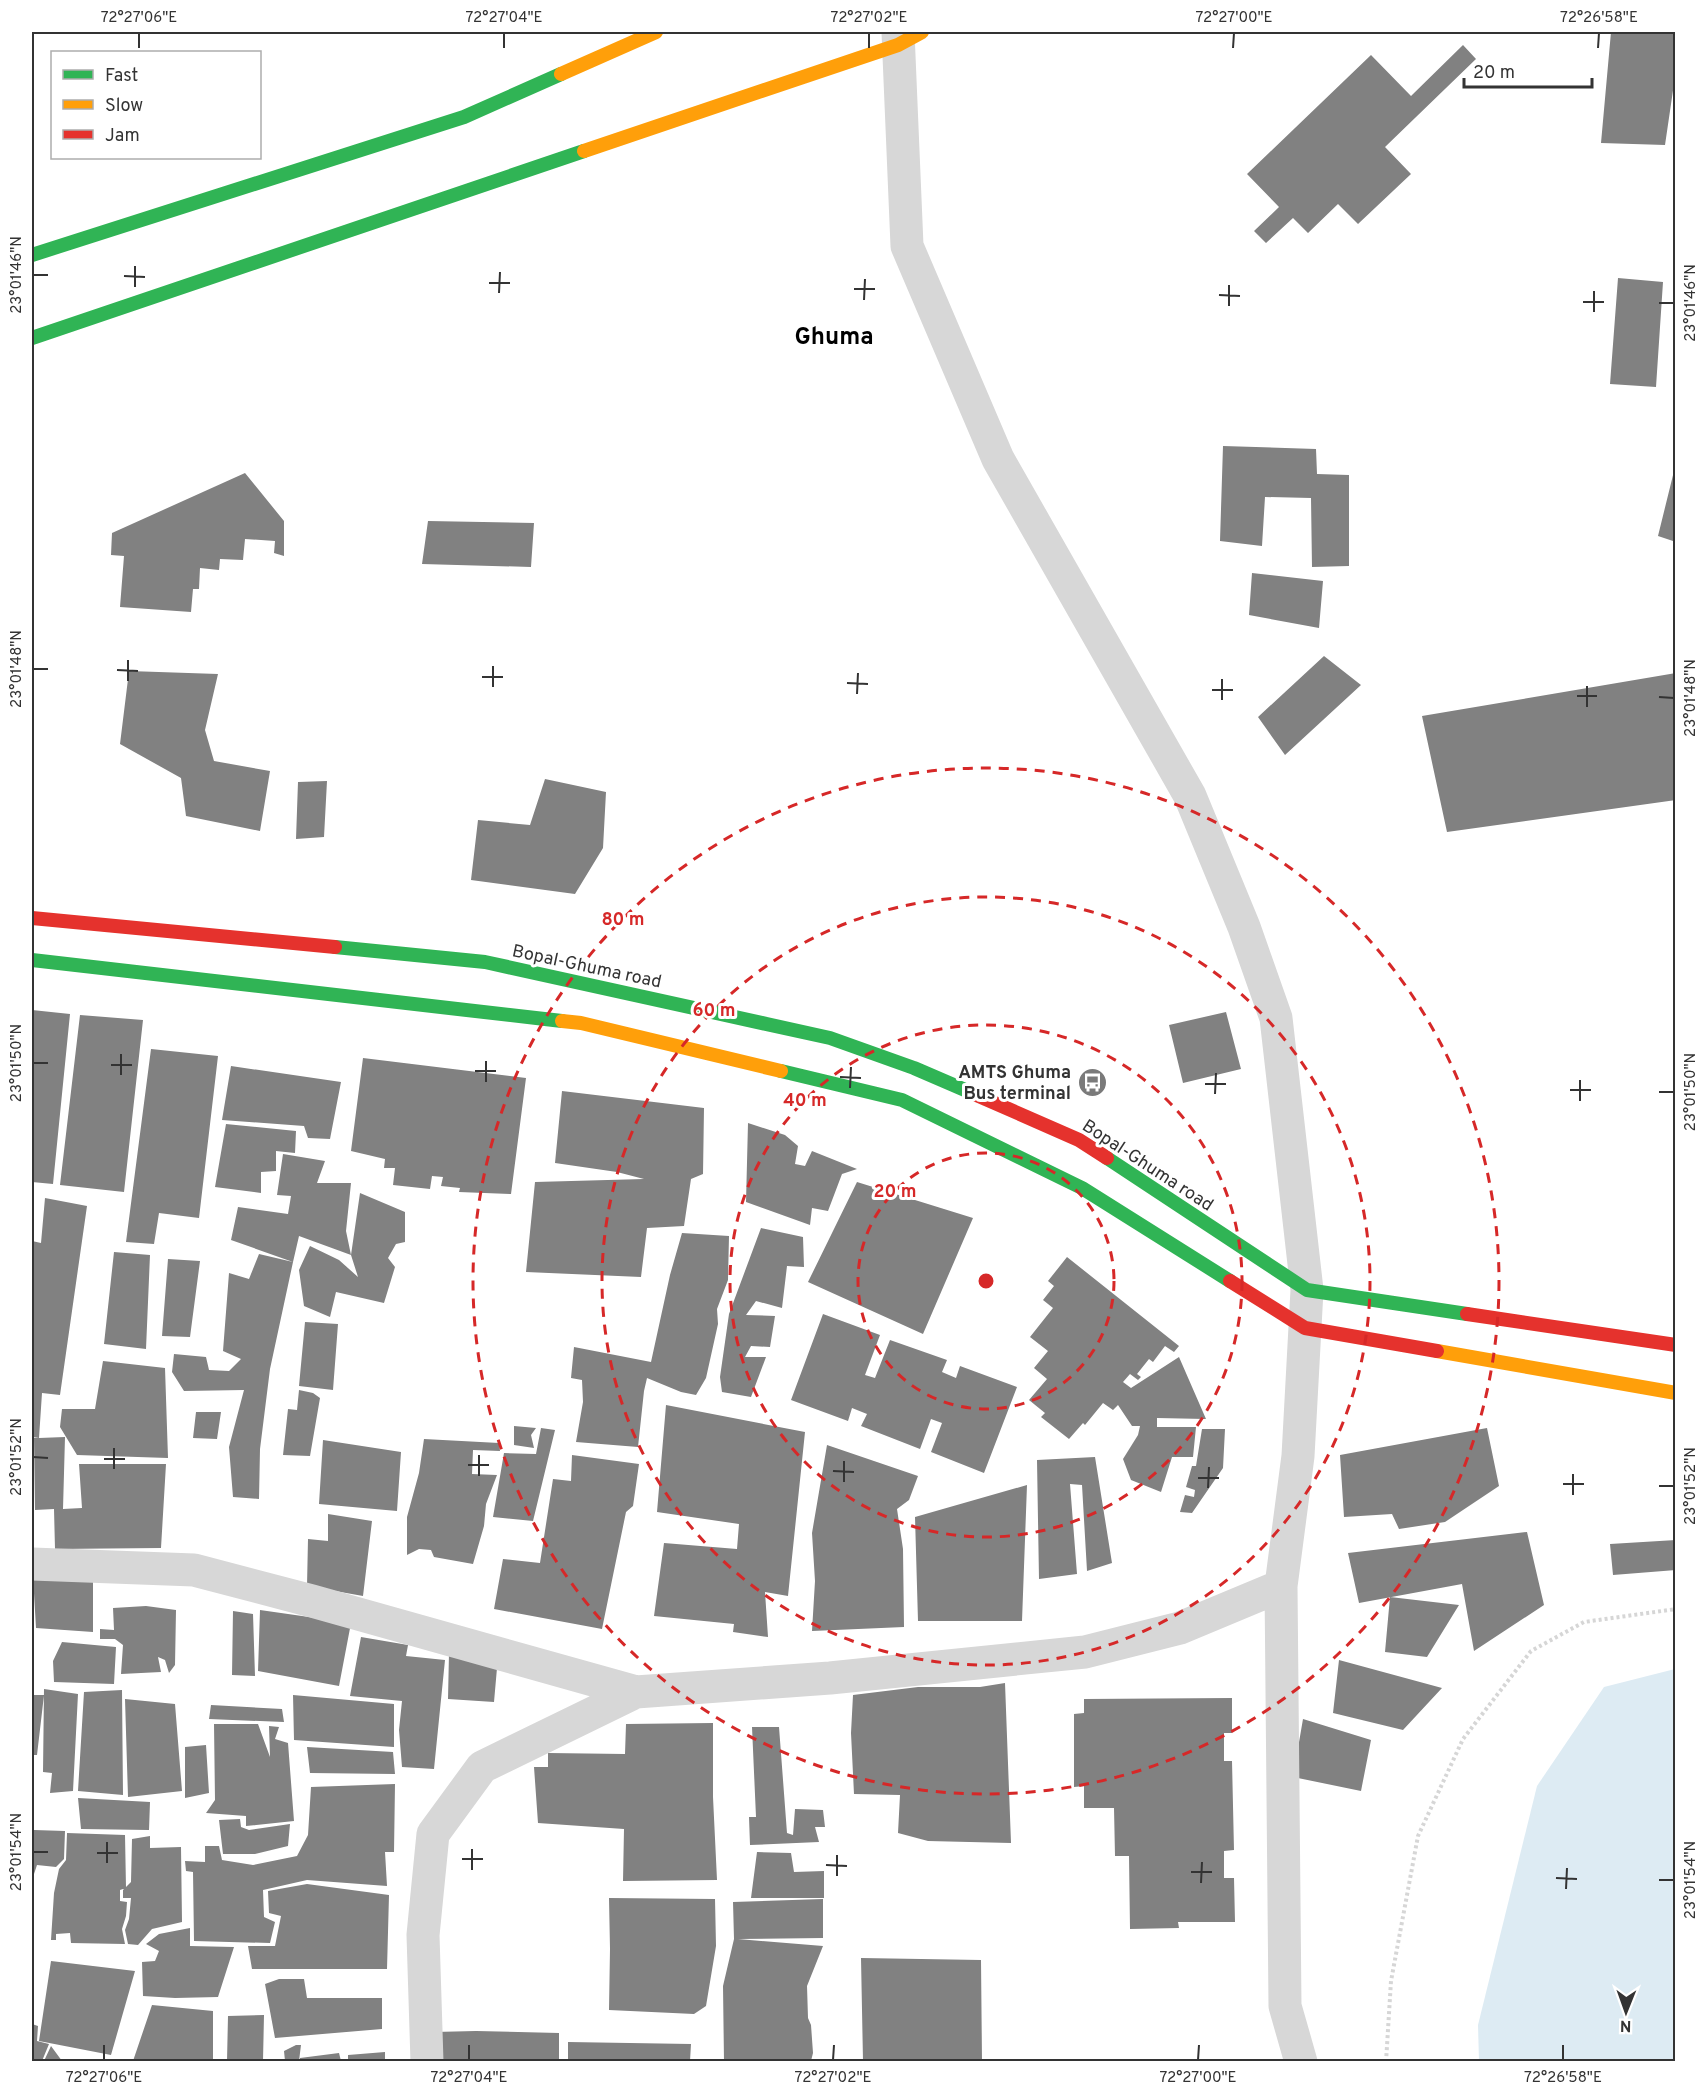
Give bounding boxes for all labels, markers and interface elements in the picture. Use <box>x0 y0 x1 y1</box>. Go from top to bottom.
text: 72°27'06"E <box>101 9 177 28</box>
text: 72°27'04"E <box>466 9 542 28</box>
text: 72°27'02"E <box>831 9 907 28</box>
text: 72°27'00"E <box>1195 9 1273 28</box>
text: 72°26'58"E <box>1560 9 1638 28</box>
legend <box>51 51 261 159</box>
scale bar <box>1464 51 1592 89</box>
text: 20 m <box>1473 62 1515 85</box>
text: Fast <box>105 65 138 88</box>
text: Slow <box>105 95 143 118</box>
text: Jam <box>105 125 140 148</box>
text: 23°01'46"N <box>8 236 27 314</box>
text: 23°01'46"N <box>1682 264 1701 342</box>
district label: Ghuma <box>794 323 874 353</box>
text: 23°01'48"N <box>8 630 27 708</box>
text: 23°01'48"N <box>1682 659 1701 737</box>
text: 80 m <box>601 909 645 932</box>
street label: Bopal-Ghuma road <box>510 940 664 995</box>
text: 60 m <box>692 1000 736 1023</box>
text: 23°01'50"N <box>8 1024 27 1102</box>
text: 23°01'50"N <box>1682 1053 1701 1131</box>
place label: AMTS Ghuma Bus terminal <box>958 1062 1071 1106</box>
bus stop icon: AMTS Ghuma Bus terminal <box>1076 1066 1108 1098</box>
text: 40 m <box>783 1090 827 1113</box>
street label: Bopal-Ghuma road <box>1077 1115 1217 1217</box>
text: 20 m <box>873 1181 917 1204</box>
centre of rings <box>976 1271 996 1291</box>
text: 23°01'52"N <box>8 1418 27 1496</box>
text: 23°01'52"N <box>1682 1447 1701 1525</box>
text: 23°01'54"N <box>8 1813 27 1891</box>
text: 23°01'54"N <box>1682 1841 1701 1919</box>
north arrow <box>1596 1982 1656 2042</box>
text: N <box>1620 2015 1632 2035</box>
text: 72°27'06"E <box>66 2069 142 2088</box>
text: 72°27'04"E <box>431 2069 507 2088</box>
text: 72°27'02"E <box>795 2069 871 2088</box>
text: 72°27'00"E <box>1159 2069 1237 2088</box>
text: 72°26'58"E <box>1524 2069 1602 2088</box>

